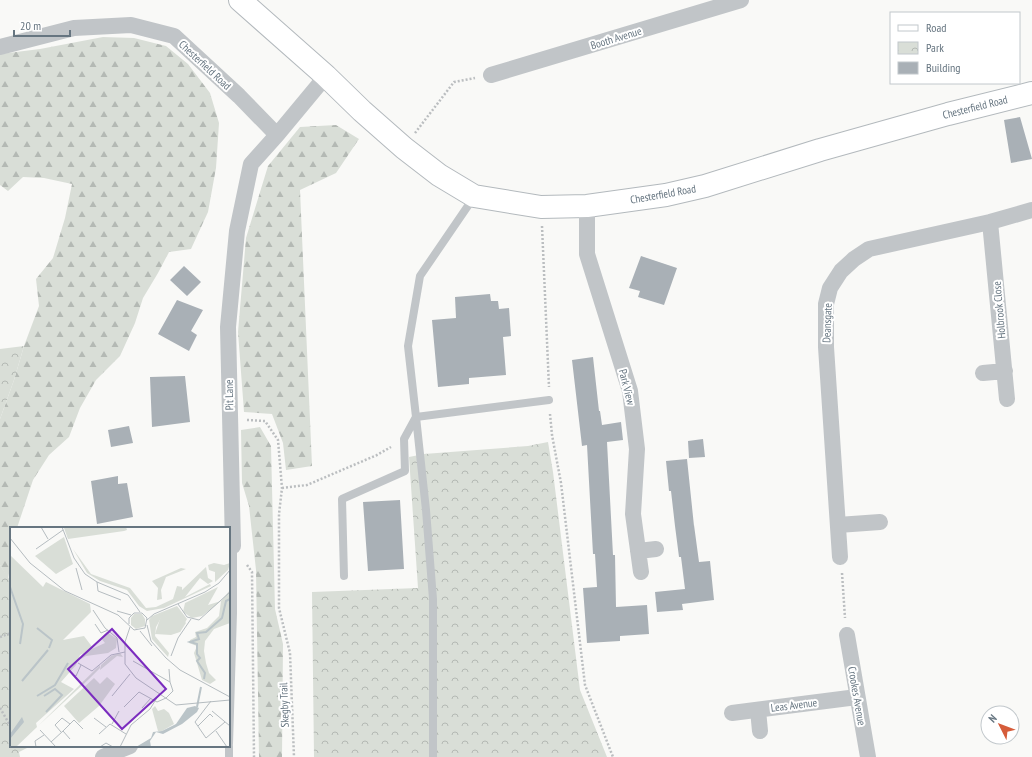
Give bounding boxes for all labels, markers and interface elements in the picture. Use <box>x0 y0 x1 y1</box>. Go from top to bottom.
scale bar <box>14 12 70 38</box>
legend <box>890 12 1020 84</box>
text: 20 m <box>20 18 41 33</box>
text: Road <box>926 20 946 35</box>
street label: Booth Avenue <box>589 24 644 52</box>
street label: Chesterfield Road <box>176 37 234 93</box>
text: Park <box>926 40 944 55</box>
text: Building <box>926 60 961 75</box>
street label: Chesterfield Road <box>941 92 1009 122</box>
street label: Chesterfield Road <box>629 181 697 207</box>
street label: Holbrook Close <box>989 280 1008 339</box>
street label: Deansgate <box>819 302 835 343</box>
street label: Park View <box>616 368 638 407</box>
street label: Pit Lane <box>222 379 236 411</box>
inset map <box>10 527 230 747</box>
street label: Crookes Avenue <box>845 665 869 727</box>
street label: Skegby Trail <box>276 682 292 728</box>
street label: Leas Avenue <box>770 695 818 715</box>
north arrow <box>980 705 1020 745</box>
text: N <box>985 711 1000 725</box>

